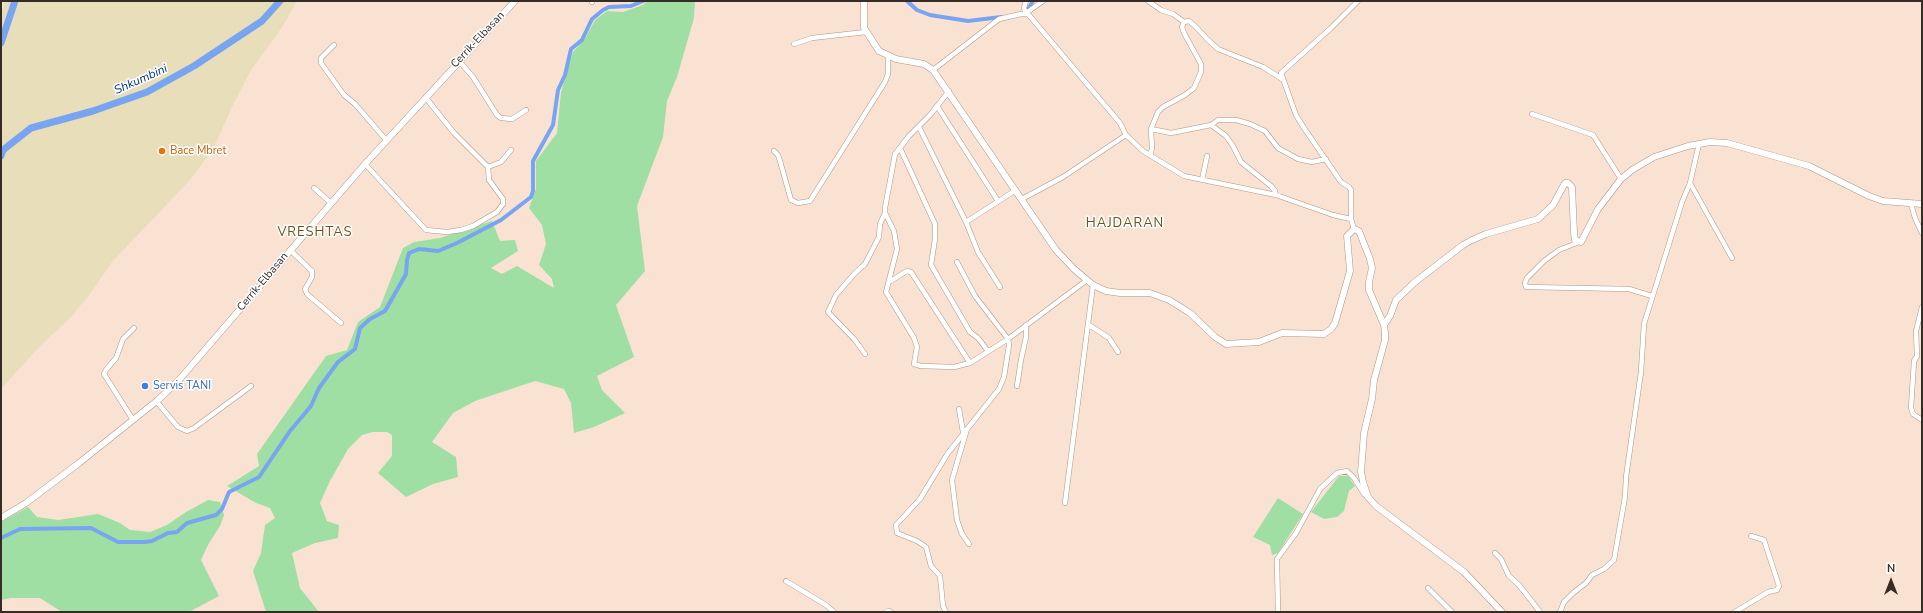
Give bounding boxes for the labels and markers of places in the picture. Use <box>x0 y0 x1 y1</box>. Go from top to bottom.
place label: Bace Mbret <box>170 144 226 158</box>
marker: Bace Mbret <box>157 146 167 156</box>
place label: Servis TANI <box>153 379 211 393</box>
marker: Servis TANI <box>140 381 150 391</box>

